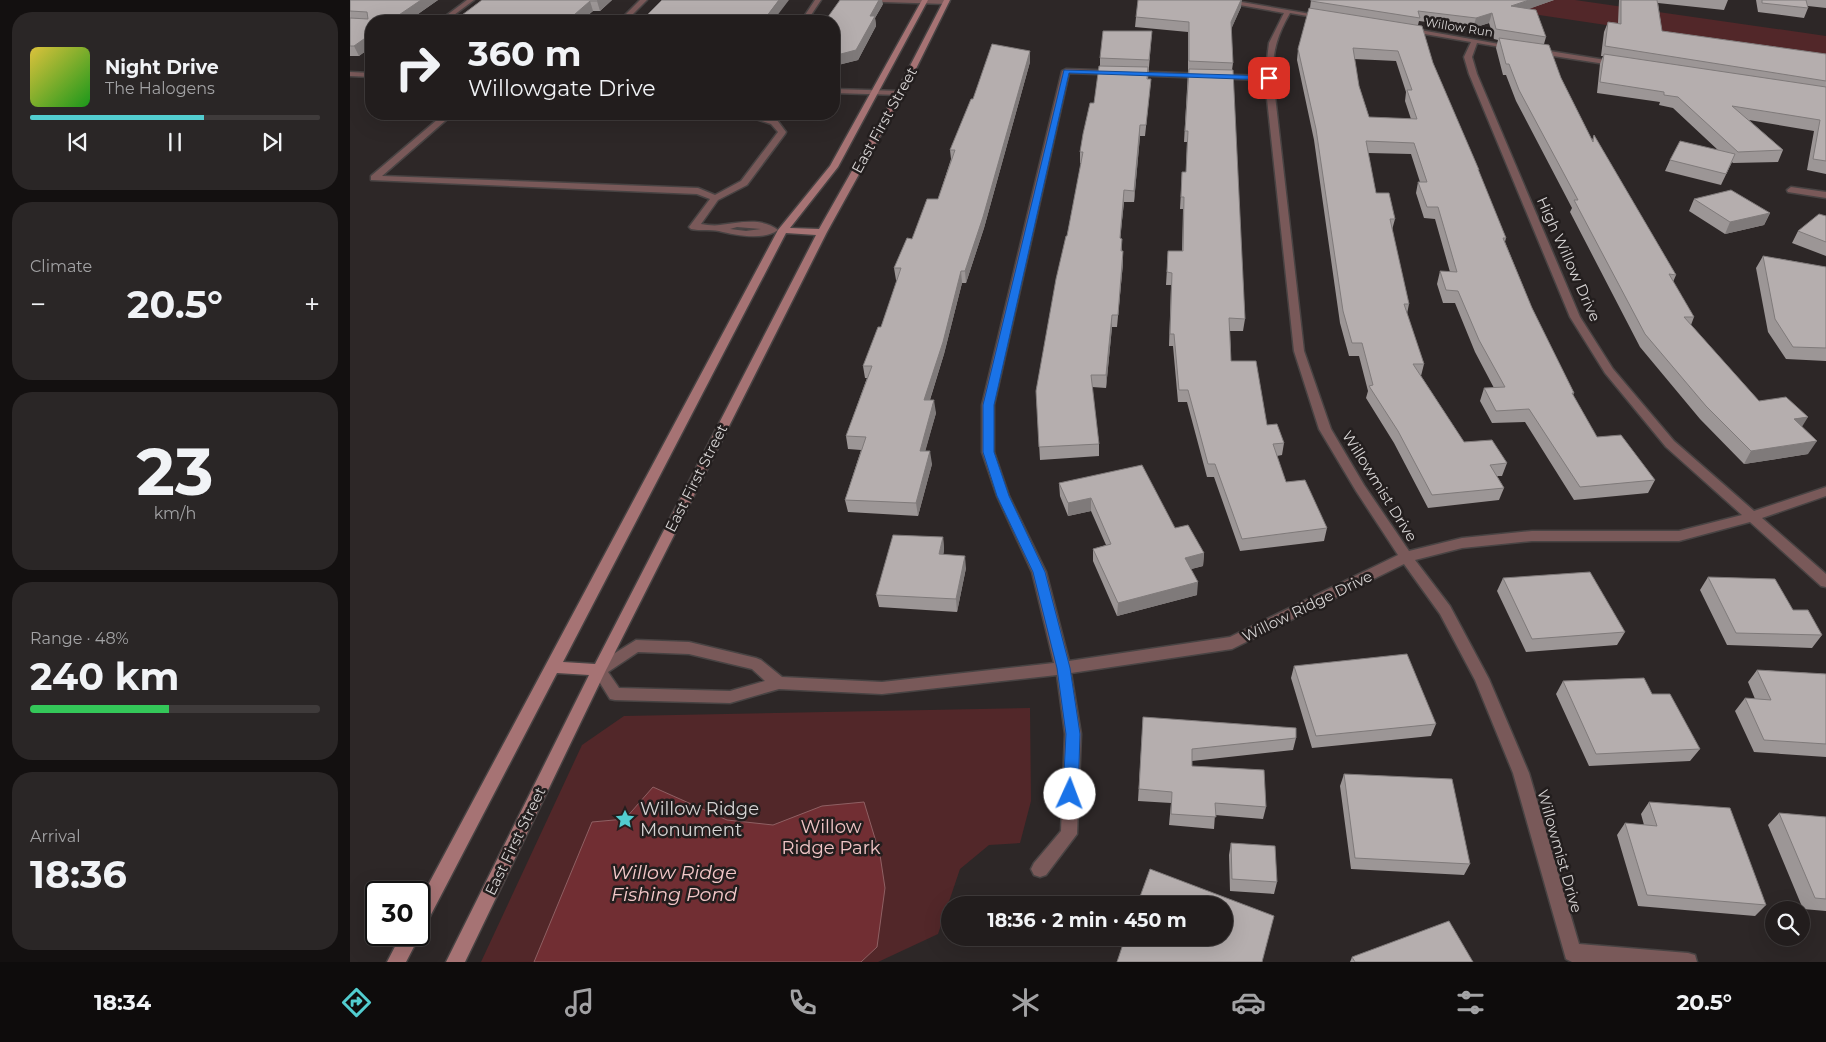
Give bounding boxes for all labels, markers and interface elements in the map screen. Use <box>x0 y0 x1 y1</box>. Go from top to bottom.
street label: Willow Run <box>1424 14 1494 40</box>
text: 360 m <box>468 32 581 75</box>
icon: right <box>385 35 450 100</box>
text: Night Drive <box>105 56 219 79</box>
pin <box>1248 57 1290 99</box>
street label: East First Street <box>847 64 921 176</box>
icon: arrive <box>1255 64 1283 92</box>
text: Willowgate Drive <box>468 75 656 102</box>
text: The Halogens <box>105 79 215 98</box>
icon: previous <box>64 128 92 156</box>
icon: pause <box>161 128 189 156</box>
icon: next <box>258 128 286 156</box>
street label: High Willow Drive <box>1533 194 1605 324</box>
text: Climate <box>30 257 92 276</box>
text: 20.5° <box>127 281 223 328</box>
text: − <box>30 287 46 321</box>
text: + <box>304 287 320 321</box>
street label: East First Street <box>661 421 731 535</box>
street label: Willowmist Drive <box>1338 427 1422 545</box>
text: 23 <box>137 432 213 511</box>
text: km/h <box>154 504 196 523</box>
street label: Willow Ridge Drive <box>1239 566 1375 646</box>
text: Range · 48% <box>30 629 129 648</box>
text: 240 km <box>30 653 179 700</box>
position arrow <box>1043 767 1095 819</box>
street label: East First Street <box>481 784 549 898</box>
street label: Willowmist Drive <box>1533 787 1587 915</box>
place label: Willow Ridge Monument <box>640 798 759 841</box>
place icon: Willow Ridge Monument <box>614 808 636 830</box>
park label: Willow Ridge Park <box>781 816 881 859</box>
text: Arrival <box>30 827 80 846</box>
text: 18:36 <box>30 851 127 898</box>
water label: Willow Ridge Fishing Pond <box>611 861 737 906</box>
speed limit sign: 30 <box>365 881 430 946</box>
map controls <box>1765 901 1810 946</box>
button: search <box>1765 901 1810 946</box>
text: 18:36 · 2 min · 450 m <box>987 909 1187 932</box>
icon: directions <box>339 985 374 1020</box>
icon: music <box>562 985 597 1020</box>
icon: phone <box>785 985 820 1020</box>
icon: climate <box>1008 985 1043 1020</box>
icon: car <box>1231 985 1266 1020</box>
icon: filters <box>1453 985 1488 1020</box>
text: 18:34 <box>94 989 151 1016</box>
text: 20.5° <box>1676 989 1732 1016</box>

